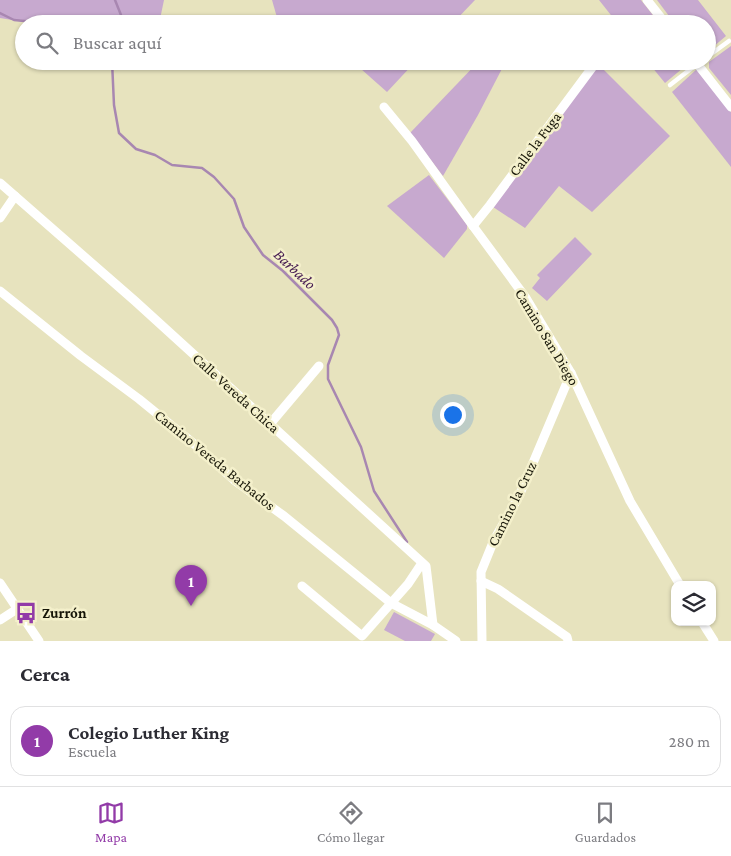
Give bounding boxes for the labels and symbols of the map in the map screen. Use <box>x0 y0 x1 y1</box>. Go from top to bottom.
street label: Calle la Fuga <box>506 109 565 180</box>
water label: Barbado <box>271 245 319 293</box>
street label: Camino San Diego <box>511 286 582 389</box>
street label: Calle Vereda Chica <box>189 350 283 436</box>
your location <box>440 402 466 428</box>
street label: Camino Vereda Barbados <box>152 407 278 514</box>
street label: Camino la Cruz <box>485 459 539 549</box>
pin: 1 <box>175 565 207 606</box>
bus stop icon: Zurrón <box>13 600 39 626</box>
place label: Zurrón <box>42 605 87 621</box>

